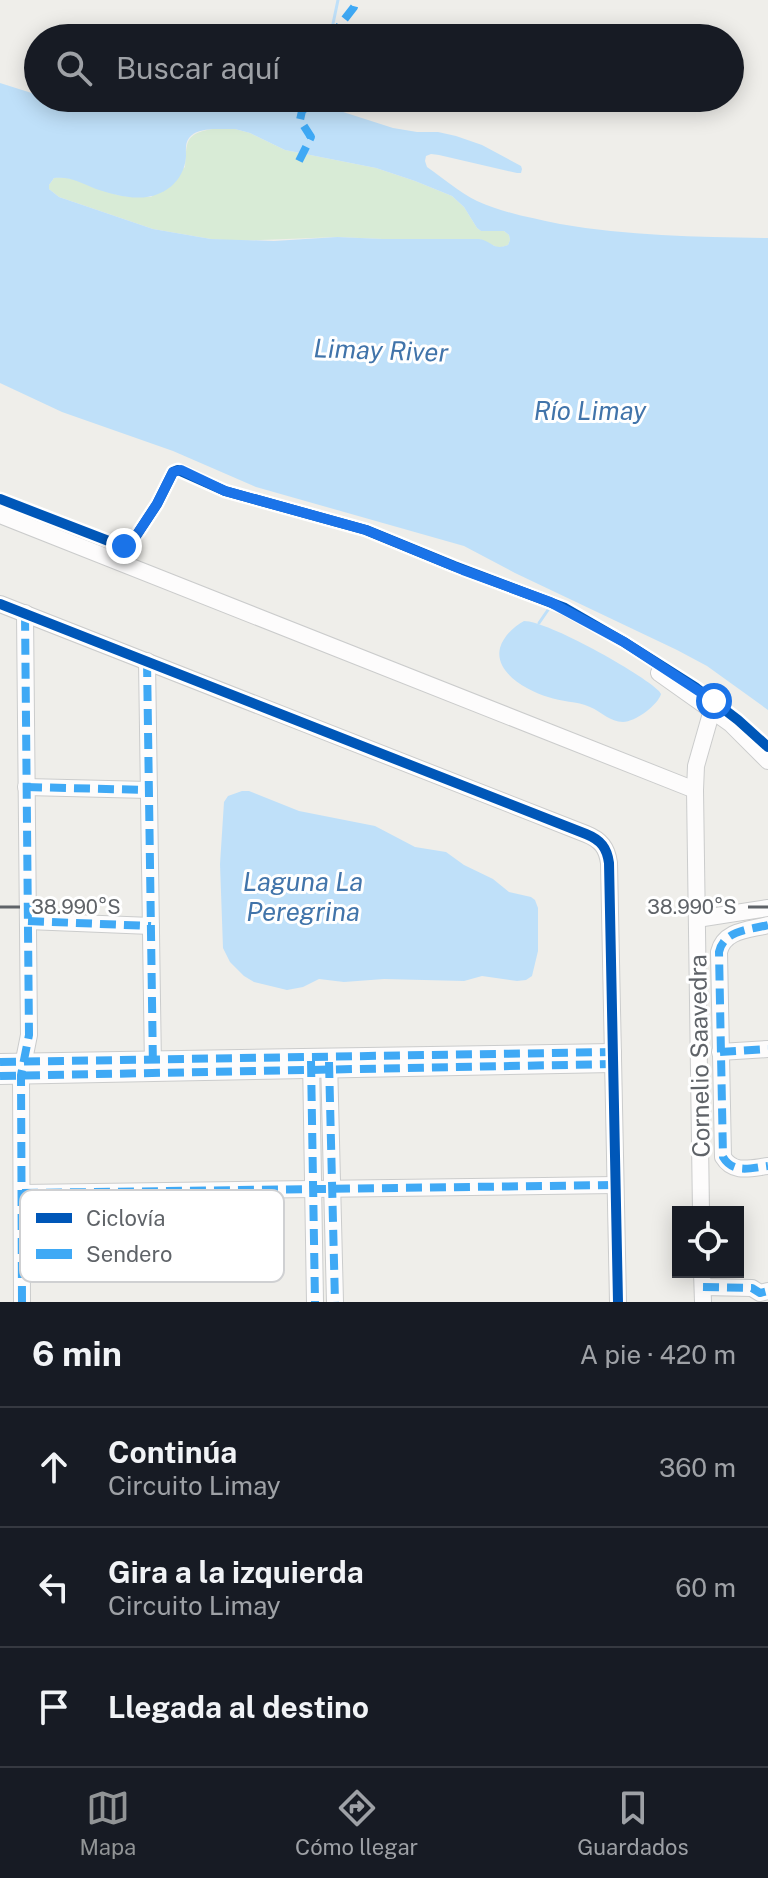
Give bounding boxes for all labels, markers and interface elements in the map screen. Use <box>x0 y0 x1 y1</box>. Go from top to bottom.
search box <box>24 24 744 112</box>
icon: search <box>52 46 96 90</box>
text: Buscar aquí <box>116 50 280 86</box>
water label: Limay River <box>313 332 449 368</box>
water label: Río Limay <box>534 395 647 426</box>
route end <box>106 528 142 564</box>
route start <box>696 683 732 719</box>
water label: Laguna La Peregrina <box>243 866 363 927</box>
text: 38.990°S <box>31 895 121 919</box>
text: 38.990°S <box>647 895 737 919</box>
street label: Cornelio Saavedra <box>683 954 715 1158</box>
legend <box>20 1190 284 1282</box>
text: Ciclovía <box>86 1205 165 1231</box>
map controls <box>672 1206 744 1278</box>
button: locate <box>672 1206 744 1278</box>
text: Sendero <box>86 1241 172 1267</box>
text: 6 min <box>32 1334 122 1374</box>
text: A pie · 420 m <box>580 1339 736 1370</box>
text: Continúa <box>108 1434 237 1470</box>
icon: ahead <box>32 1445 76 1489</box>
text: 360 m <box>659 1452 736 1483</box>
text: Circuito Limay <box>108 1470 281 1501</box>
text: Gira a la izquierda <box>108 1554 364 1590</box>
icon: left <box>32 1565 76 1609</box>
text: 60 m <box>675 1572 736 1603</box>
text: Circuito Limay <box>108 1590 281 1621</box>
icon: arrive <box>32 1685 76 1729</box>
text: Llegada al destino <box>108 1689 369 1725</box>
tab: Mapa <box>79 1786 136 1860</box>
tab: Cómo llegar <box>295 1786 418 1860</box>
tab: Guardados <box>577 1786 689 1860</box>

